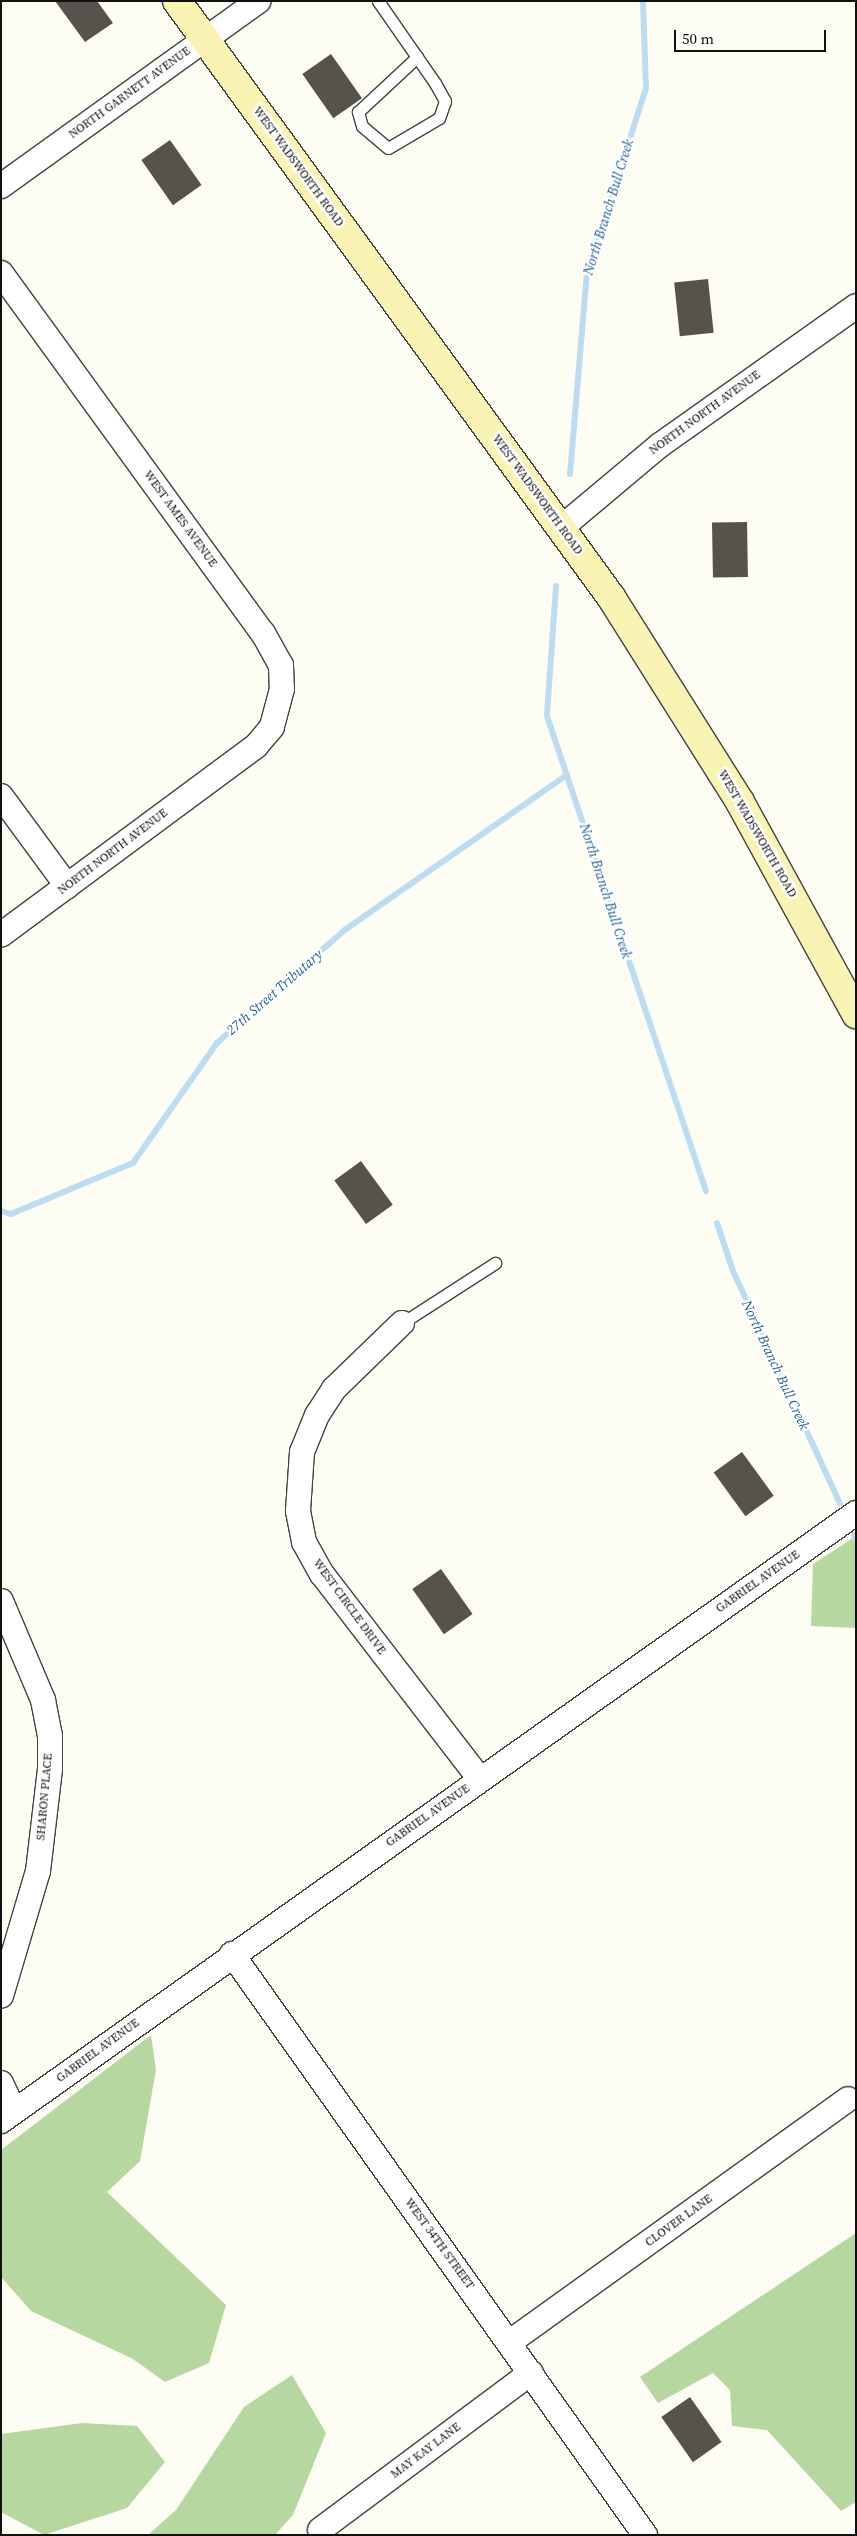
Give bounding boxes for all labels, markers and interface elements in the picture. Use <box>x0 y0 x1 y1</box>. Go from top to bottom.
scale bar <box>677 20 830 52</box>
text: 50 m <box>682 28 714 49</box>
street label: NORTH GARNETT AVENUE <box>66 44 194 142</box>
street label: WEST WADSWORTH ROAD <box>249 104 347 230</box>
water label: North Branch Bull Creek <box>579 137 637 277</box>
street label: NORTH NORTH AVENUE <box>647 368 763 458</box>
street label: WEST WADSWORTH ROAD <box>488 432 586 558</box>
street label: WEST AMES AVENUE <box>140 468 220 570</box>
street label: WEST WADSWORTH ROAD <box>714 767 800 901</box>
street label: NORTH NORTH AVENUE <box>55 806 171 898</box>
water label: North Branch Bull Creek <box>576 821 636 961</box>
water label: 27th Street Tributary <box>222 946 326 1038</box>
water label: North Branch Bull Creek <box>739 1297 813 1433</box>
street label: GABRIEL AVENUE <box>713 1548 803 1616</box>
street label: WEST CIRCLE DRIVE <box>309 1556 389 1658</box>
street label: SHARON PLACE <box>34 1753 56 1841</box>
street label: GABRIEL AVENUE <box>383 1782 473 1850</box>
street label: GABRIEL AVENUE <box>54 2016 142 2086</box>
street label: CLOVER LANE <box>643 2192 715 2250</box>
street label: WEST 34TH STREET <box>401 2196 477 2292</box>
street label: MAY KAY LANE <box>388 2420 464 2482</box>

